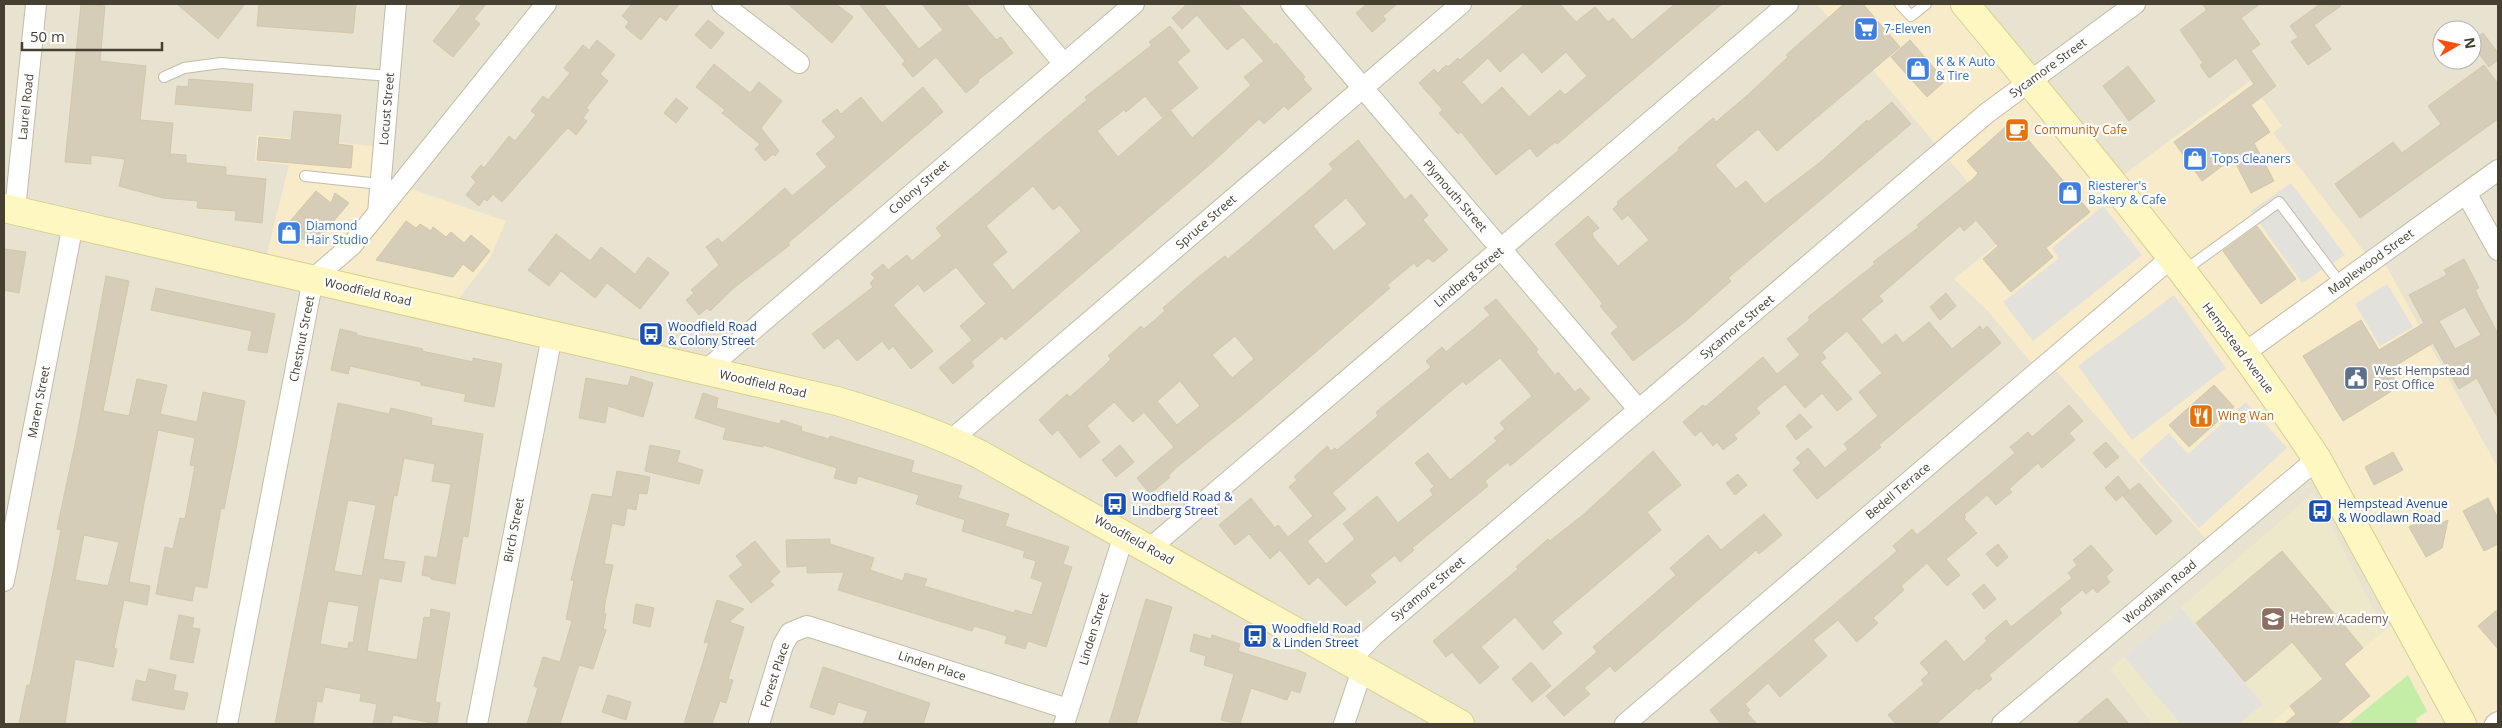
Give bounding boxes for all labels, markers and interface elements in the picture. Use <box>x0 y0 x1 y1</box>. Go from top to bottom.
supermarket icon: 7-Eleven <box>1853 16 1879 42</box>
scale bar <box>22 20 162 52</box>
place label: 7-Eleven <box>1884 20 1931 37</box>
north arrow <box>2432 20 2482 70</box>
text: 50 m <box>30 26 65 46</box>
street label: Sycamore Street <box>2006 34 2090 101</box>
text: N <box>2460 36 2481 50</box>
place label: K & K Auto & Tire <box>1936 53 1995 84</box>
shop icon: K & K Auto & Tire <box>1905 56 1931 82</box>
street label: Locust Street <box>375 72 398 146</box>
street label: Laurel Road <box>14 73 37 141</box>
cafe icon: Community Cafe <box>2004 117 2030 143</box>
place label: Community Cafe <box>2034 121 2127 138</box>
shop icon: Tops Cleaners <box>2182 146 2208 172</box>
place label: Tops Cleaners <box>2212 150 2291 167</box>
street label: Colony Street <box>885 156 953 218</box>
street label: Plymouth Street <box>1419 156 1491 235</box>
place label: Riesterer's Bakery & Cafe <box>2088 177 2167 208</box>
shop icon: Riesterer's Bakery & Cafe <box>2057 180 2083 206</box>
street label: Spruce Street <box>1172 191 1240 253</box>
place label: Diamond Hair Studio <box>306 217 368 248</box>
shop icon: Diamond Hair Studio <box>276 220 302 246</box>
street label: Maplewood Street <box>2324 225 2417 299</box>
street label: Lindberg Street <box>1430 242 1507 311</box>
street label: Woodfield Road <box>323 273 413 310</box>
street label: Sycamore Street <box>1696 291 1777 363</box>
street label: Chestnut Street <box>285 294 318 383</box>
street label: Hempstead Avenue <box>2199 299 2278 397</box>
place label: Woodfield Road & Colony Street <box>668 318 757 349</box>
bus stop icon: Woodfield Road & Colony Street <box>638 321 664 347</box>
place label: West Hempstead Post Office <box>2374 362 2470 393</box>
street label: Maren Street <box>23 364 54 439</box>
street label: Woodfield Road <box>718 365 808 402</box>
public building icon: West Hempstead Post Office <box>2343 365 2369 391</box>
restaurant icon: Wing Wan <box>2188 403 2214 429</box>
place label: Wing Wan <box>2218 407 2274 424</box>
street label: Bedell Terrace <box>1862 458 1934 523</box>
place label: Woodfield Road & Lindberg Street <box>1132 488 1233 519</box>
bus stop icon: Woodfield Road & Lindberg Street <box>1102 491 1128 517</box>
place label: Hempstead Avenue & Woodlawn Road <box>2338 495 2448 526</box>
street label: Birch Street <box>499 496 528 564</box>
bus stop icon: Hempstead Avenue & Woodlawn Road <box>2307 498 2333 524</box>
street label: Woodfield Road <box>1091 511 1177 569</box>
street label: Sycamore Street <box>1387 553 1468 625</box>
street label: Woodlawn Road <box>2119 556 2200 627</box>
street label: Linden Street <box>1074 591 1113 667</box>
school or university icon: Hebrew Academy <box>2260 606 2286 632</box>
place label: Hebrew Academy <box>2290 610 2389 627</box>
place label: Woodfield Road & Linden Street <box>1272 620 1361 651</box>
bus stop icon: Woodfield Road & Linden Street <box>1242 623 1268 649</box>
street label: Forest Place <box>756 640 793 710</box>
street label: Linden Place <box>896 647 969 685</box>

